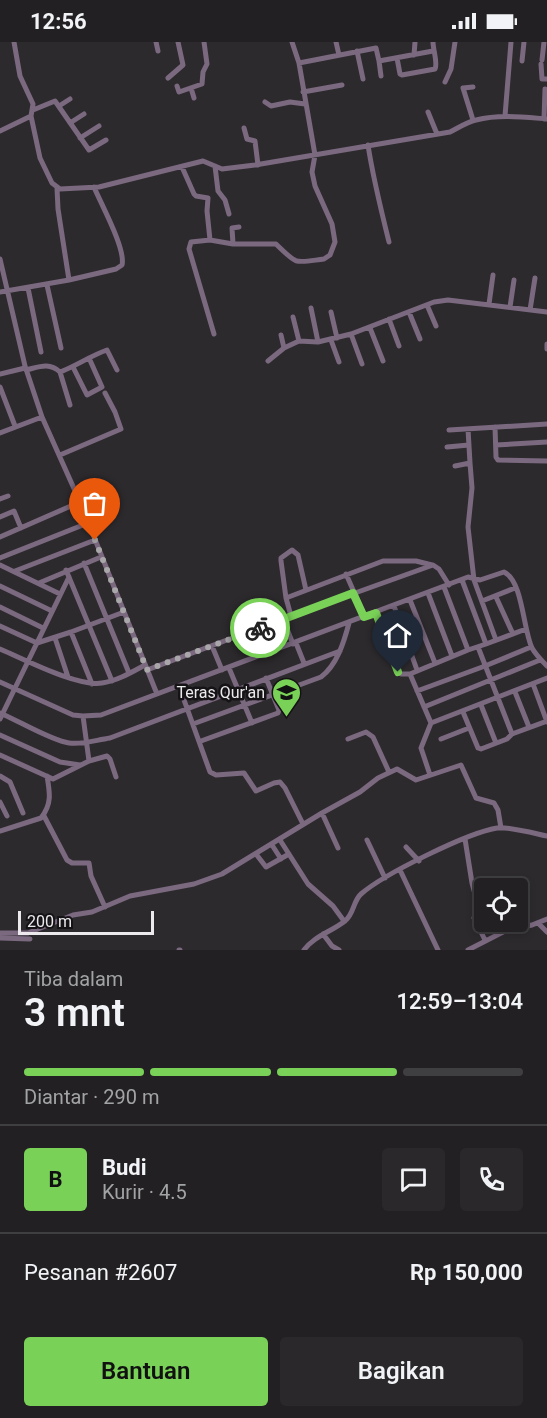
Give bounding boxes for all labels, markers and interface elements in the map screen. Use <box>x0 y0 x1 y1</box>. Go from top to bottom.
text: 12:56 <box>30 9 87 34</box>
pin <box>69 478 120 540</box>
icon: bag <box>78 487 111 520</box>
courier <box>230 598 290 658</box>
pin <box>372 610 423 672</box>
icon: bike <box>244 612 277 645</box>
icon: home <box>381 619 414 652</box>
school or university icon: Teras Qur'an <box>270 676 302 718</box>
place label: Teras Qur'an <box>176 683 265 702</box>
map controls <box>474 878 528 932</box>
button: locate <box>474 878 528 932</box>
scale bar <box>18 908 154 936</box>
text: 200 m <box>27 912 72 931</box>
text: Tiba dalam <box>24 967 123 991</box>
text: 12:59–13:04 <box>396 989 523 1014</box>
text: 3 mnt <box>24 990 125 1036</box>
text: Diantar · 290 m <box>24 1085 159 1109</box>
button: chat <box>382 1148 445 1211</box>
button: phone <box>460 1148 523 1211</box>
text: Budi <box>102 1155 147 1180</box>
text: B <box>48 1167 63 1192</box>
text: Kurir · 4.5 <box>102 1180 187 1204</box>
text: Pesanan #2607 <box>24 1260 177 1285</box>
text: Rp 150,000 <box>410 1260 523 1285</box>
button: Bantuan <box>24 1337 268 1406</box>
button: Bagikan <box>280 1337 523 1406</box>

